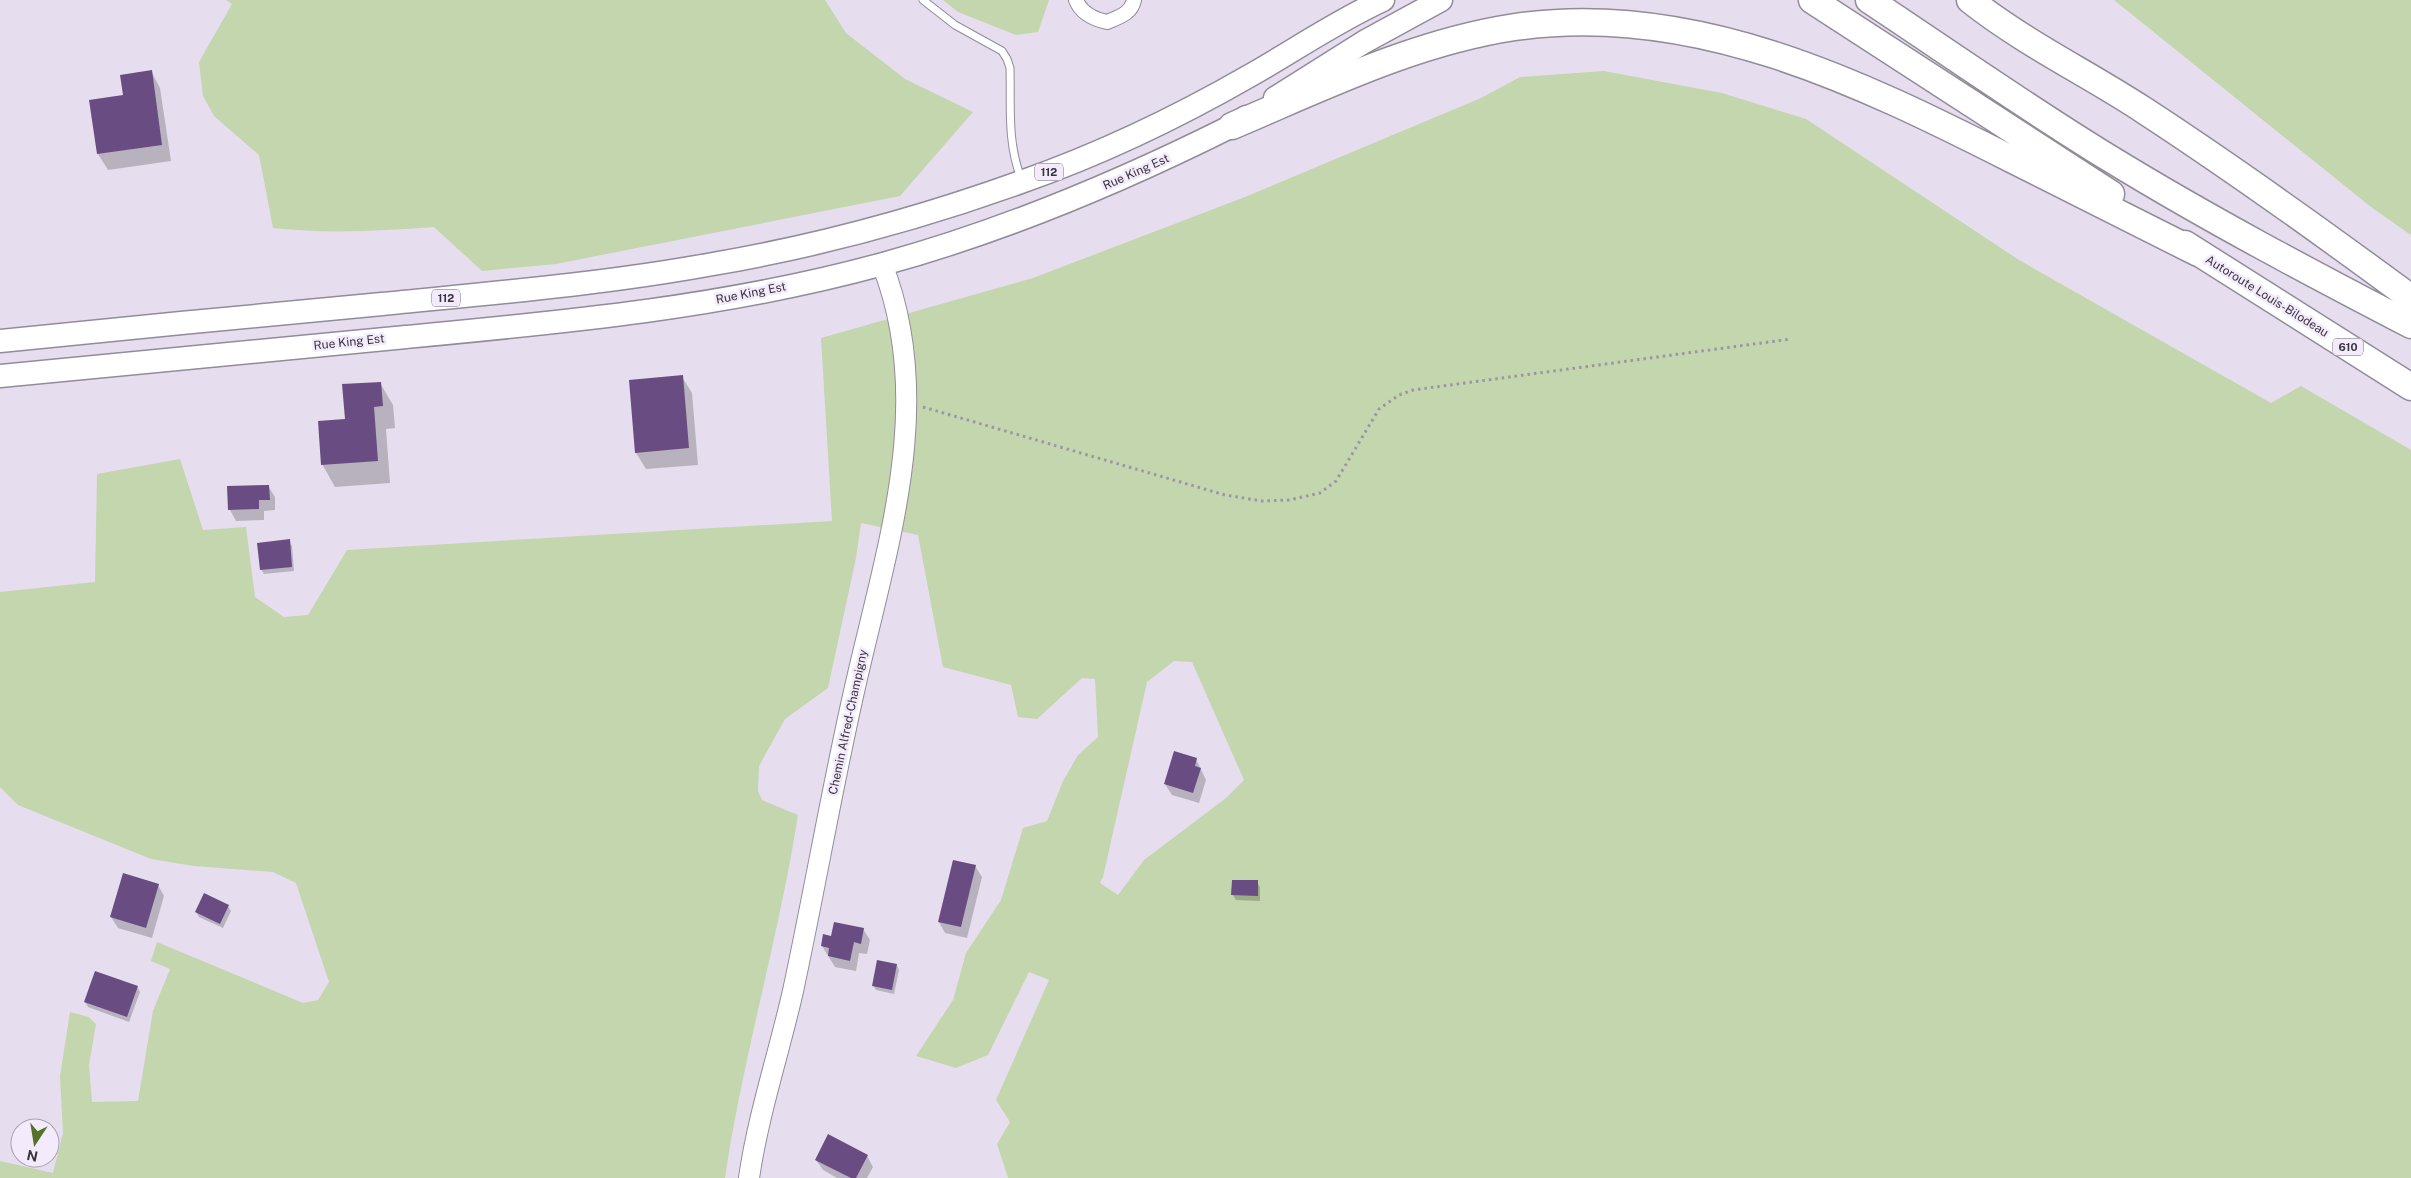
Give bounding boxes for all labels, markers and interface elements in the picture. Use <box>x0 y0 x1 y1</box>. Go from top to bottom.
street label: Rue King Est <box>1101 151 1172 193</box>
road number: 112 <box>1035 163 1063 180</box>
street label: Autoroute Louis-Bilodeau <box>2203 252 2331 340</box>
street label: Rue King Est <box>715 279 788 307</box>
road number: 112 <box>432 290 460 306</box>
street label: Rue King Est <box>313 331 385 353</box>
road number: 610 <box>2333 338 2363 356</box>
street label: Chemin Alfred-Champigny <box>826 648 870 796</box>
north arrow <box>10 1118 60 1168</box>
text: N <box>25 1147 39 1165</box>

